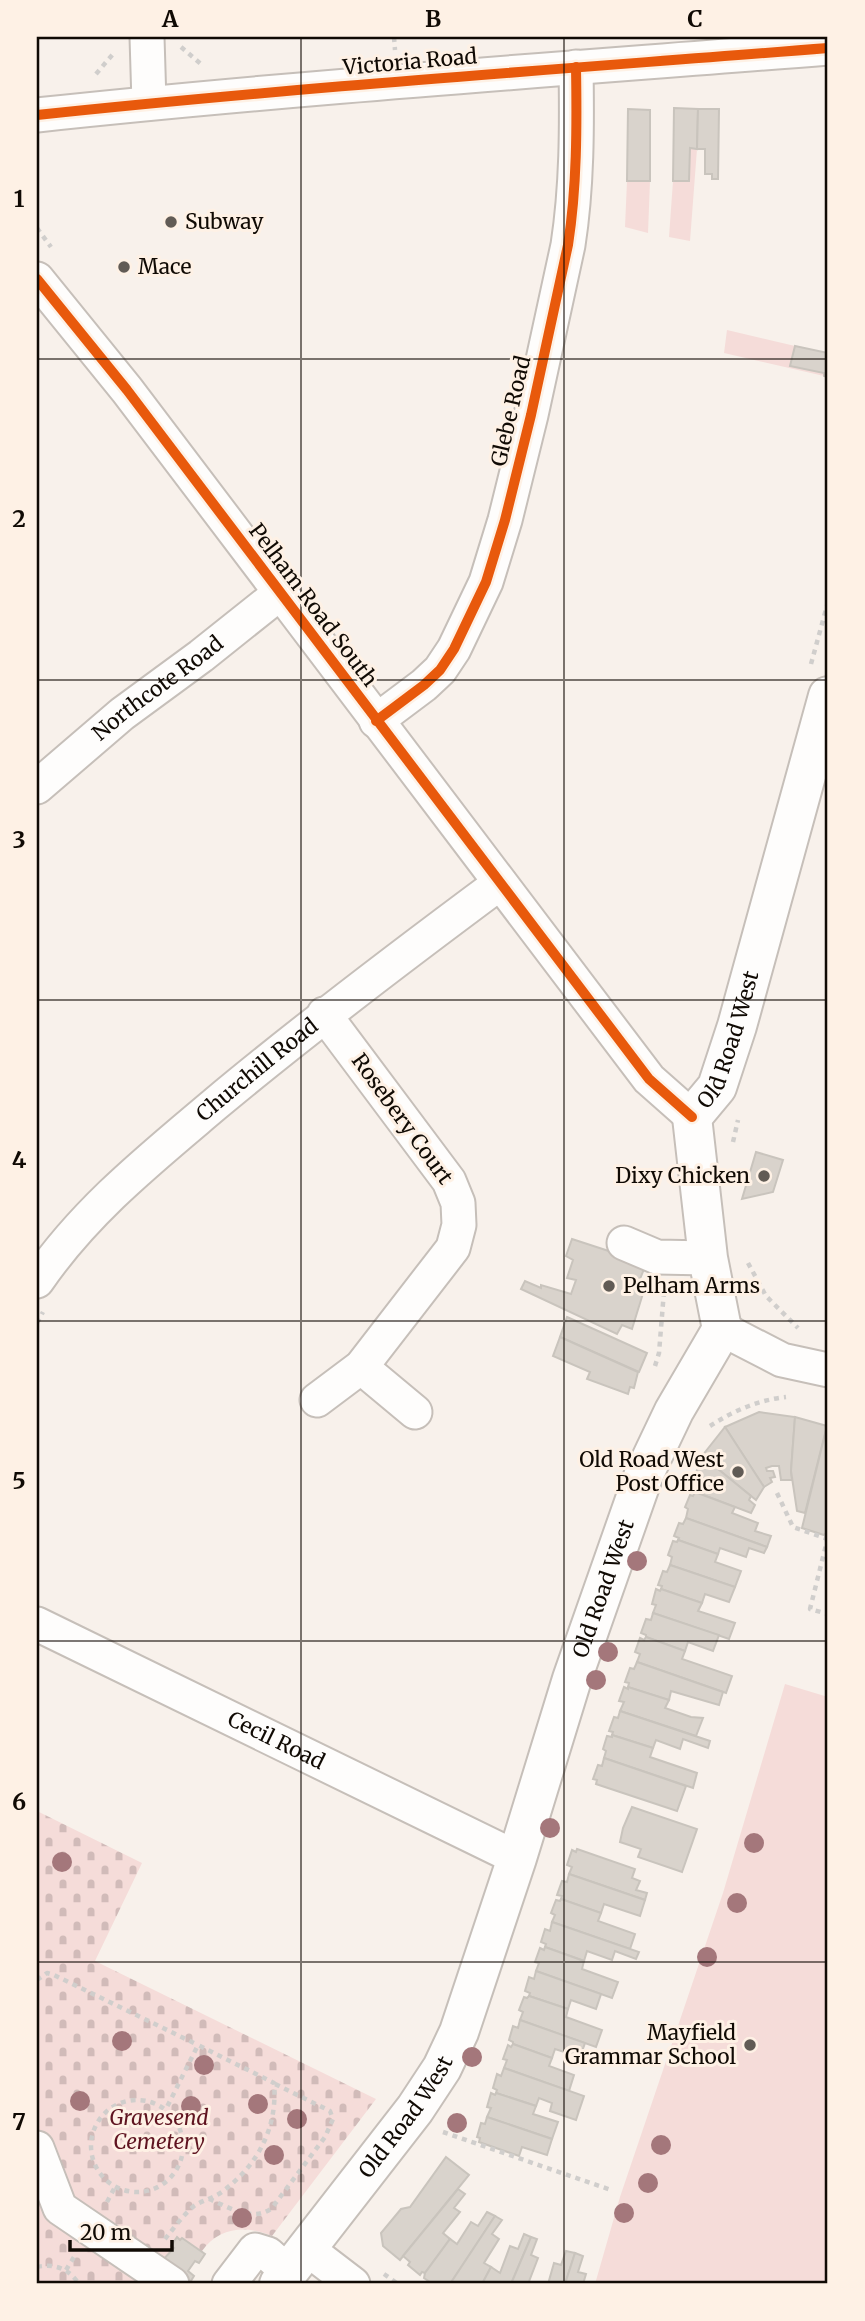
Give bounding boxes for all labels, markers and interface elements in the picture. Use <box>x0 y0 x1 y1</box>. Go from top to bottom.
text: A <box>161 4 179 33</box>
text: B <box>425 4 441 33</box>
text: C <box>687 4 703 33</box>
street label: Victoria Road <box>341 42 479 81</box>
text: 1 <box>14 184 25 213</box>
place label: Subway <box>185 208 264 235</box>
marker: Subway <box>163 214 179 230</box>
place label: Mace <box>138 253 192 280</box>
marker: Mace <box>116 259 132 275</box>
street label: Glebe Road <box>485 353 536 469</box>
text: 2 <box>12 504 26 533</box>
street label: Pelham Road South <box>243 518 384 692</box>
street label: Northcote Road <box>87 630 229 746</box>
text: 3 <box>12 825 26 854</box>
street label: Old Road West <box>691 968 765 1114</box>
street label: Churchill Road <box>190 1012 323 1127</box>
street label: Rosebery Court <box>346 1048 459 1189</box>
text: 4 <box>12 1145 27 1174</box>
place label: Dixy Chicken <box>615 1162 750 1189</box>
marker: Dixy Chicken <box>756 1168 772 1184</box>
place label: Pelham Arms <box>623 1272 760 1299</box>
marker: Pelham Arms <box>601 1278 617 1294</box>
place label: Old Road West Post Office <box>579 1446 724 1497</box>
marker: Old Road West Post Office <box>730 1464 746 1480</box>
text: 5 <box>12 1466 26 1495</box>
street label: Old Road West <box>567 1516 640 1661</box>
street label: Cecil Road <box>223 1705 330 1775</box>
text: 6 <box>12 1787 26 1816</box>
place label: Mayfield Grammar School <box>565 2019 736 2070</box>
marker: Mayfield Grammar School <box>742 2037 758 2053</box>
street label: Old Road West <box>352 2052 459 2183</box>
park label: Gravesend Cemetery <box>109 2104 209 2155</box>
text: 7 <box>12 2107 26 2136</box>
scale bar <box>70 2209 172 2253</box>
text: 20 m <box>80 2219 132 2246</box>

